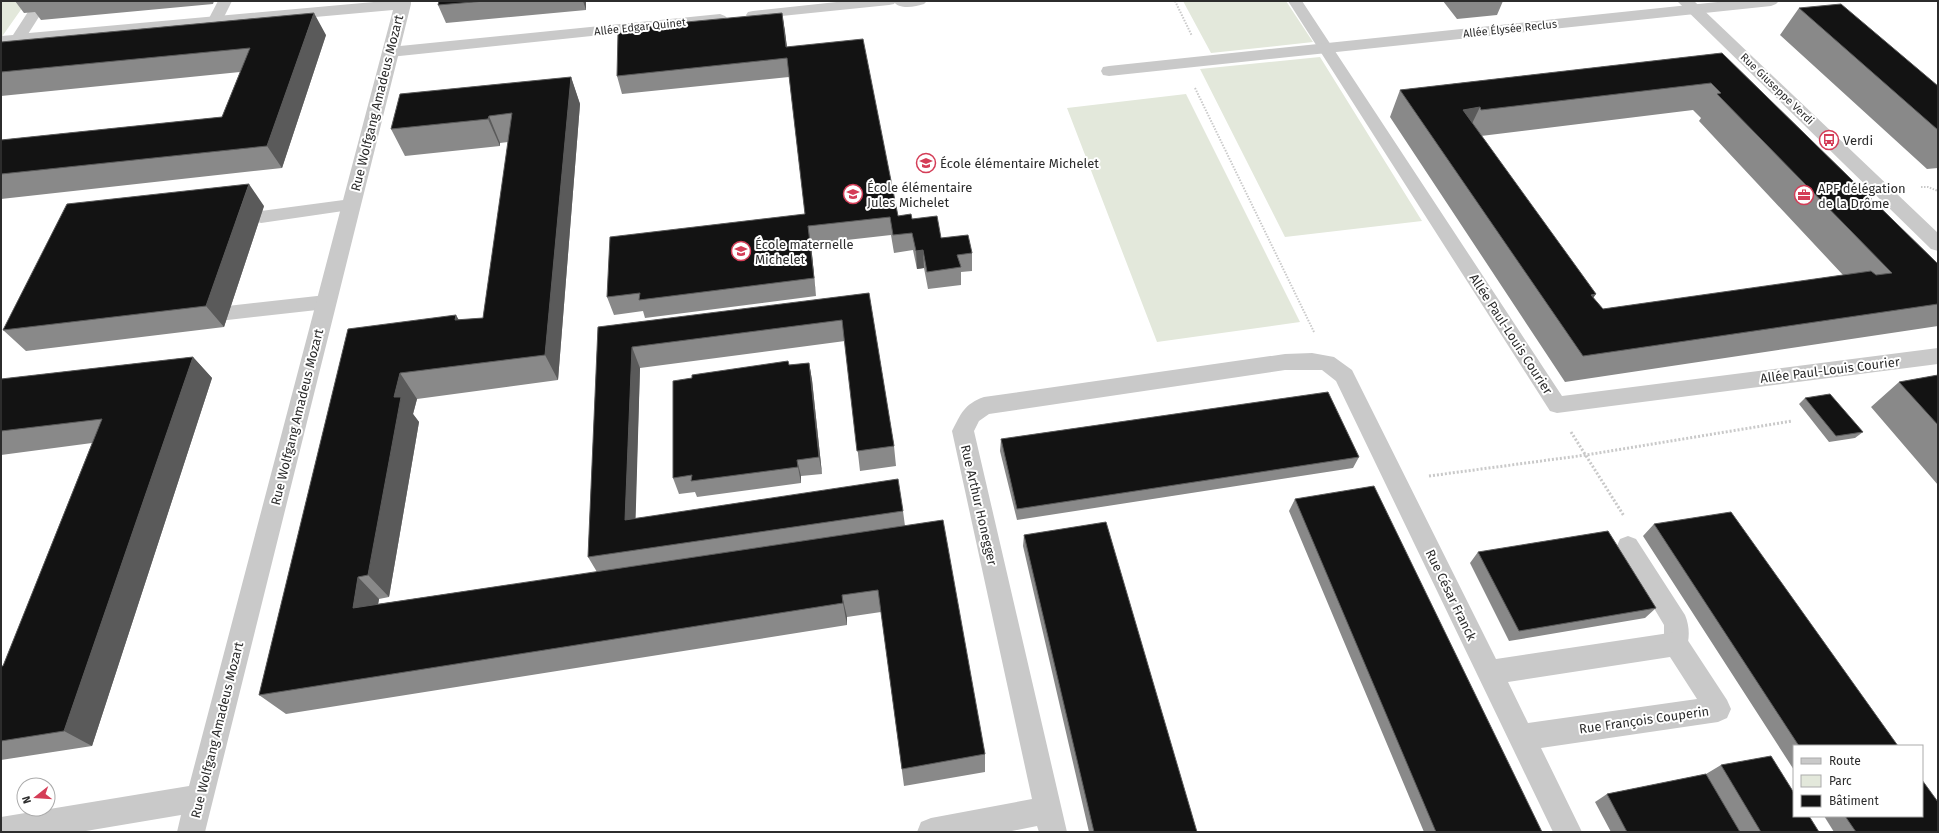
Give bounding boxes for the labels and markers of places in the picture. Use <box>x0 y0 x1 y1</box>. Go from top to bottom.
bus stop icon: Verdi <box>1818 129 1840 151</box>
place label: Verdi <box>1843 133 1873 148</box>
school or university icon: École élémentaire Michelet <box>915 152 937 174</box>
place label: École élémentaire Michelet <box>940 156 1099 171</box>
place label: École élémentaire Jules Michelet <box>867 180 972 210</box>
place label: APF délégation de la Drôme <box>1818 181 1906 211</box>
school or university icon: École élémentaire Jules Michelet <box>842 183 864 205</box>
office icon: APF délégation de la Drôme <box>1793 184 1815 206</box>
place label: École maternelle Michelet <box>755 237 854 267</box>
school or university icon: École maternelle Michelet <box>730 240 752 262</box>

